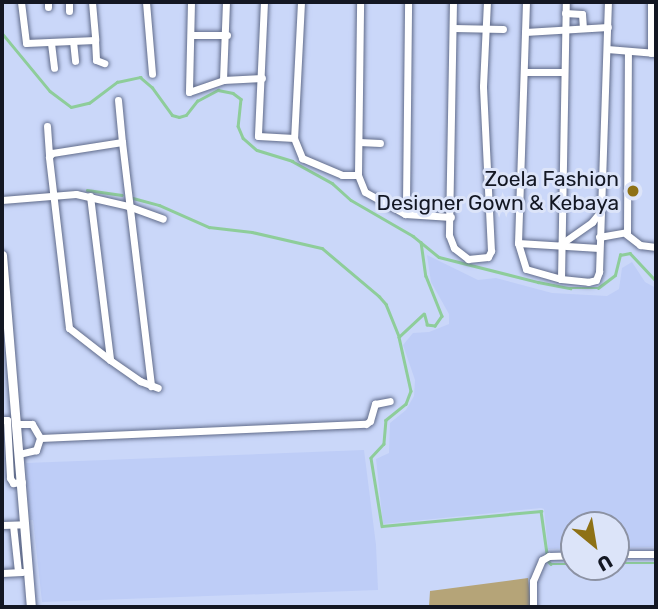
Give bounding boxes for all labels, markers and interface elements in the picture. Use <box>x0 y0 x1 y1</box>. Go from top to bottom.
place label: Zoela Fashion Designer Gown & Kebaya <box>376 166 619 216</box>
marker: Zoela Fashion Designer Gown & Kebaya <box>625 183 641 199</box>
north arrow <box>560 511 630 581</box>
text: U <box>593 549 616 576</box>

